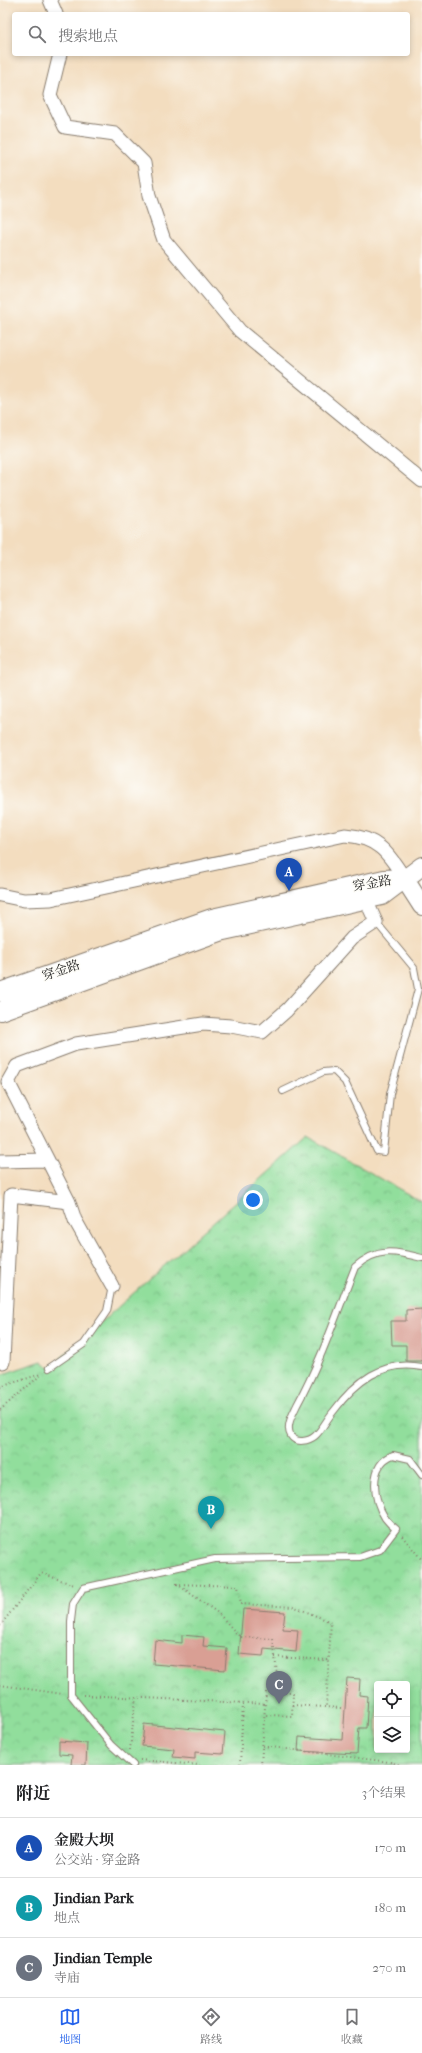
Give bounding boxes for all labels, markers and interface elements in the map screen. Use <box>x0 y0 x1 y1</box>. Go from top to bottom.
search box <box>12 12 410 56</box>
icon: search <box>26 23 48 45</box>
text: 搜索地点 <box>58 27 118 45</box>
pin: A <box>276 858 302 891</box>
street label: 穿金路 <box>351 872 393 894</box>
street label: 穿金路 <box>40 957 82 983</box>
your location <box>243 1190 263 1210</box>
pin: B <box>198 1496 224 1529</box>
pin: C <box>266 1671 292 1704</box>
map controls <box>374 1681 410 1753</box>
button: locate <box>374 1681 410 1717</box>
button: layers <box>374 1717 410 1753</box>
text: 附近 <box>16 1783 50 1803</box>
text: 3个结果 <box>362 1785 406 1800</box>
text: 金殿大坝 <box>54 1831 114 1849</box>
text: A <box>25 1840 33 1855</box>
text: 170 m <box>374 1840 406 1855</box>
text: 公交站 · 穿金路 <box>54 1852 140 1867</box>
text: Jindian Park <box>54 1889 134 1907</box>
text: B <box>25 1900 33 1915</box>
text: 180 m <box>374 1900 406 1915</box>
text: 地点 <box>54 1910 80 1925</box>
text: Jindian Temple <box>54 1949 152 1967</box>
text: C <box>25 1960 33 1975</box>
text: 270 m <box>372 1960 406 1975</box>
text: 寺庙 <box>54 1970 80 1985</box>
tab: 地图 <box>59 2006 81 2046</box>
tab: 路线 <box>200 2006 222 2046</box>
tab: 收藏 <box>341 2006 363 2046</box>

